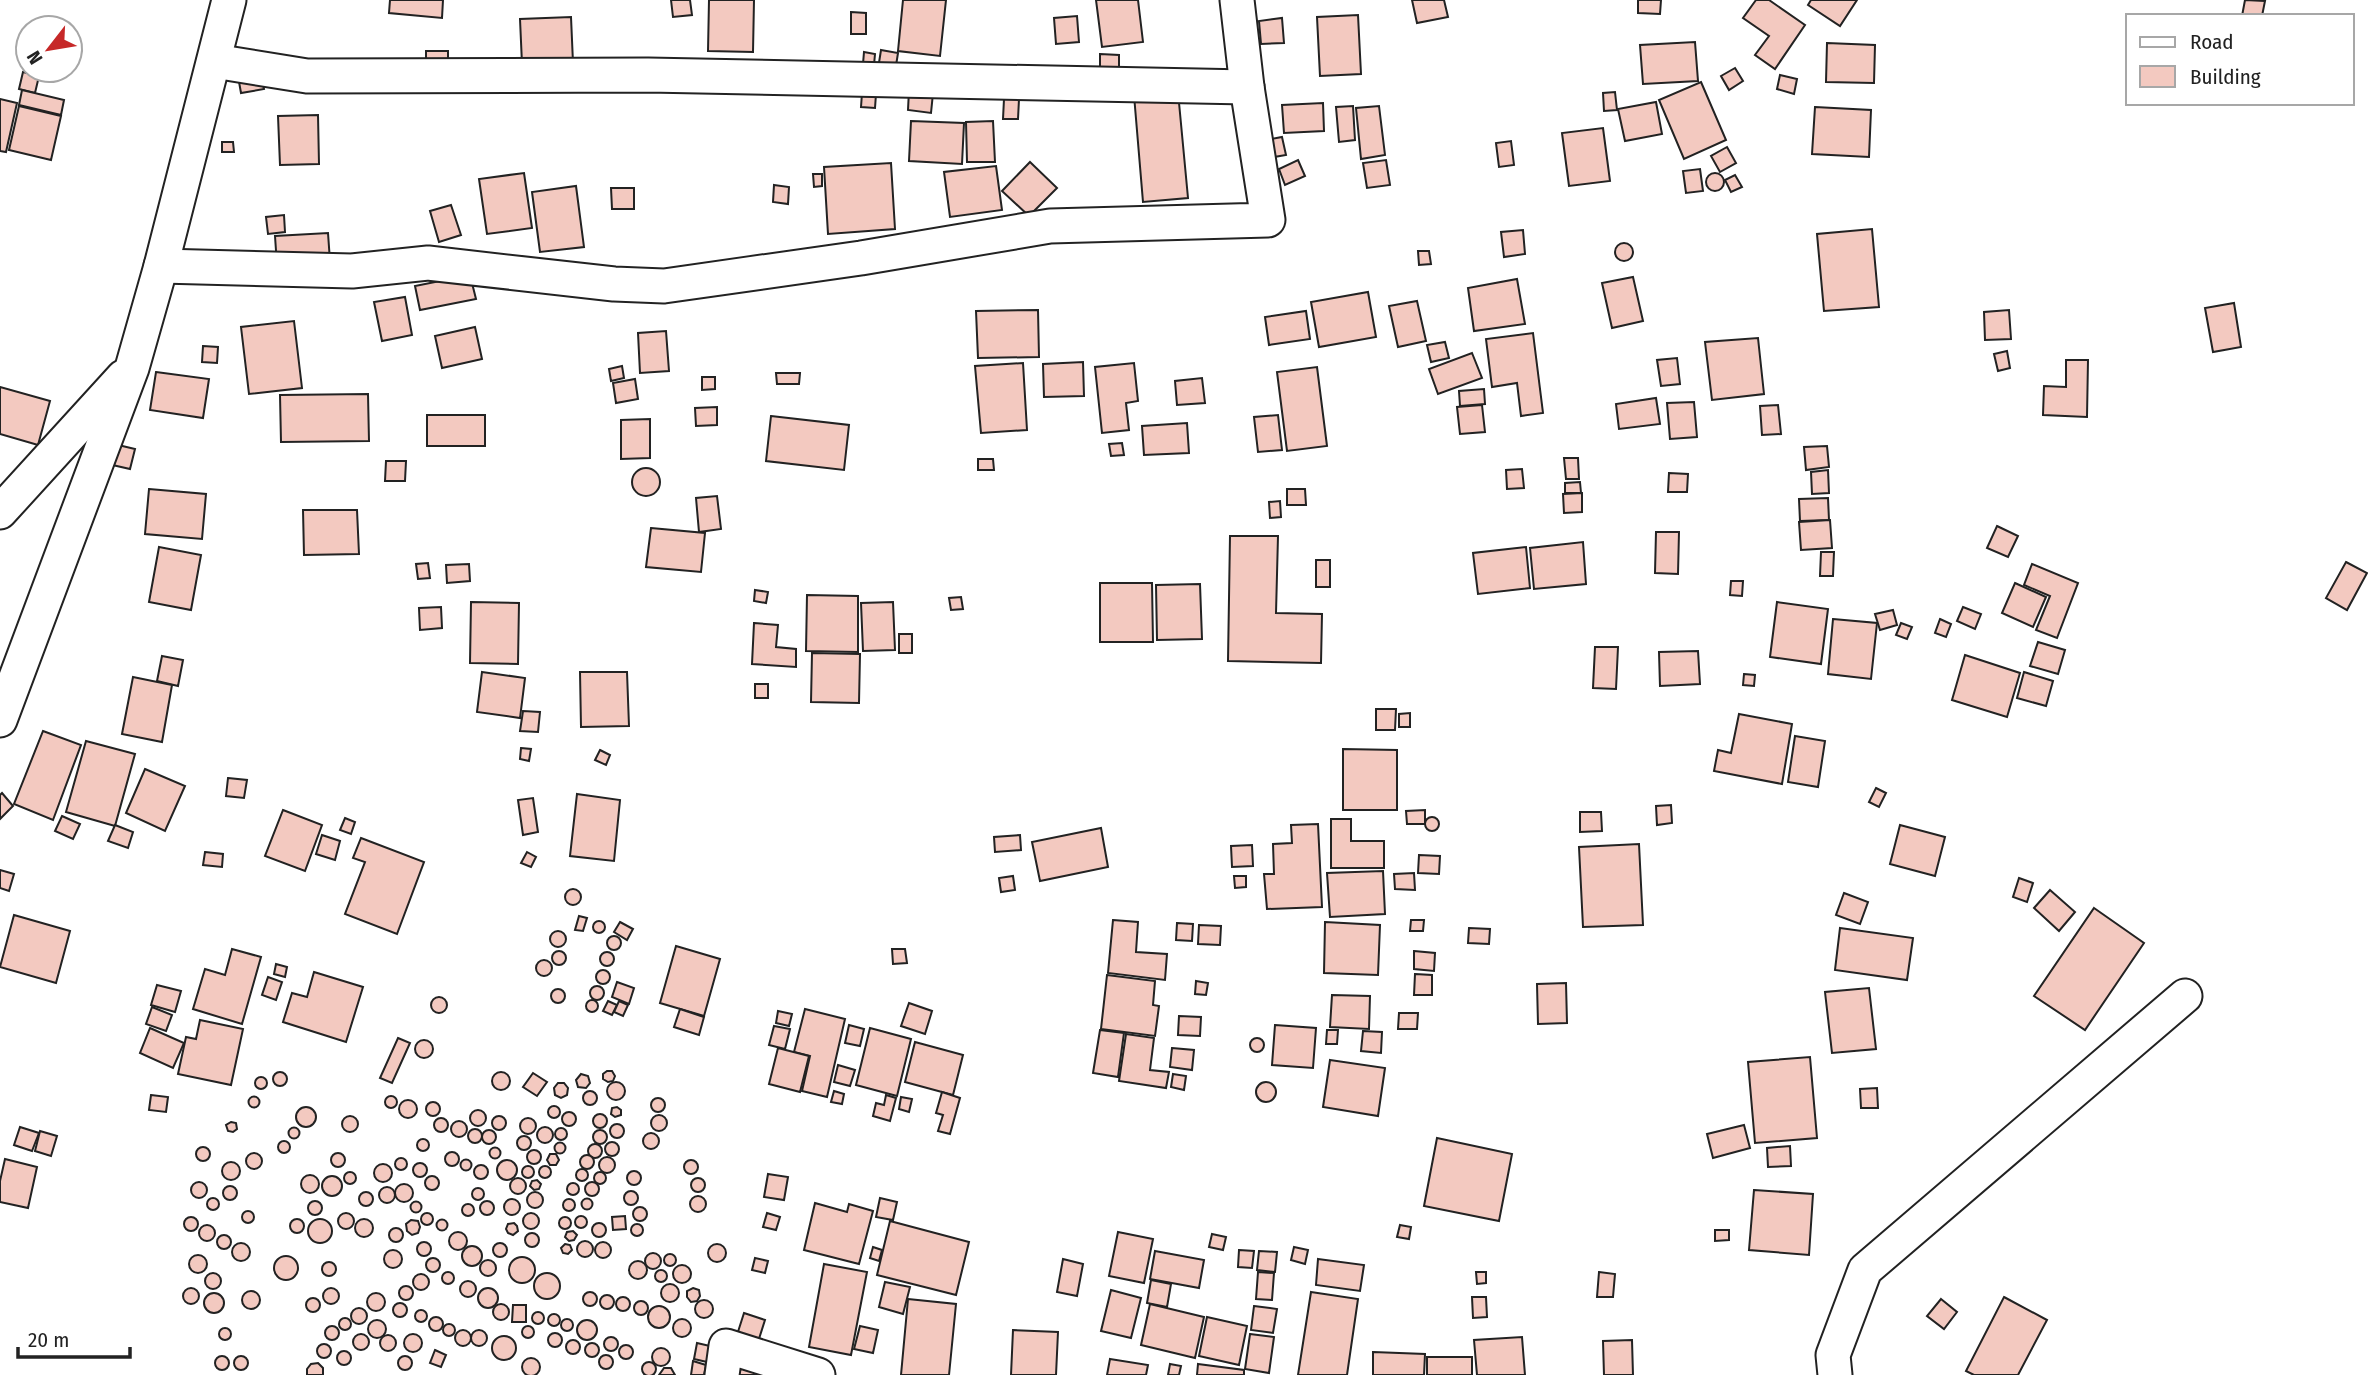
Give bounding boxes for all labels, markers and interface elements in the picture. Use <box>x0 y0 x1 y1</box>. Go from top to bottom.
north arrow <box>14 14 84 84</box>
legend <box>2126 14 2354 105</box>
text: Road <box>2190 29 2234 55</box>
text: N <box>22 47 48 68</box>
text: Building <box>2190 64 2261 90</box>
scale bar <box>18 1316 130 1360</box>
text: 20 m <box>28 1327 69 1353</box>

